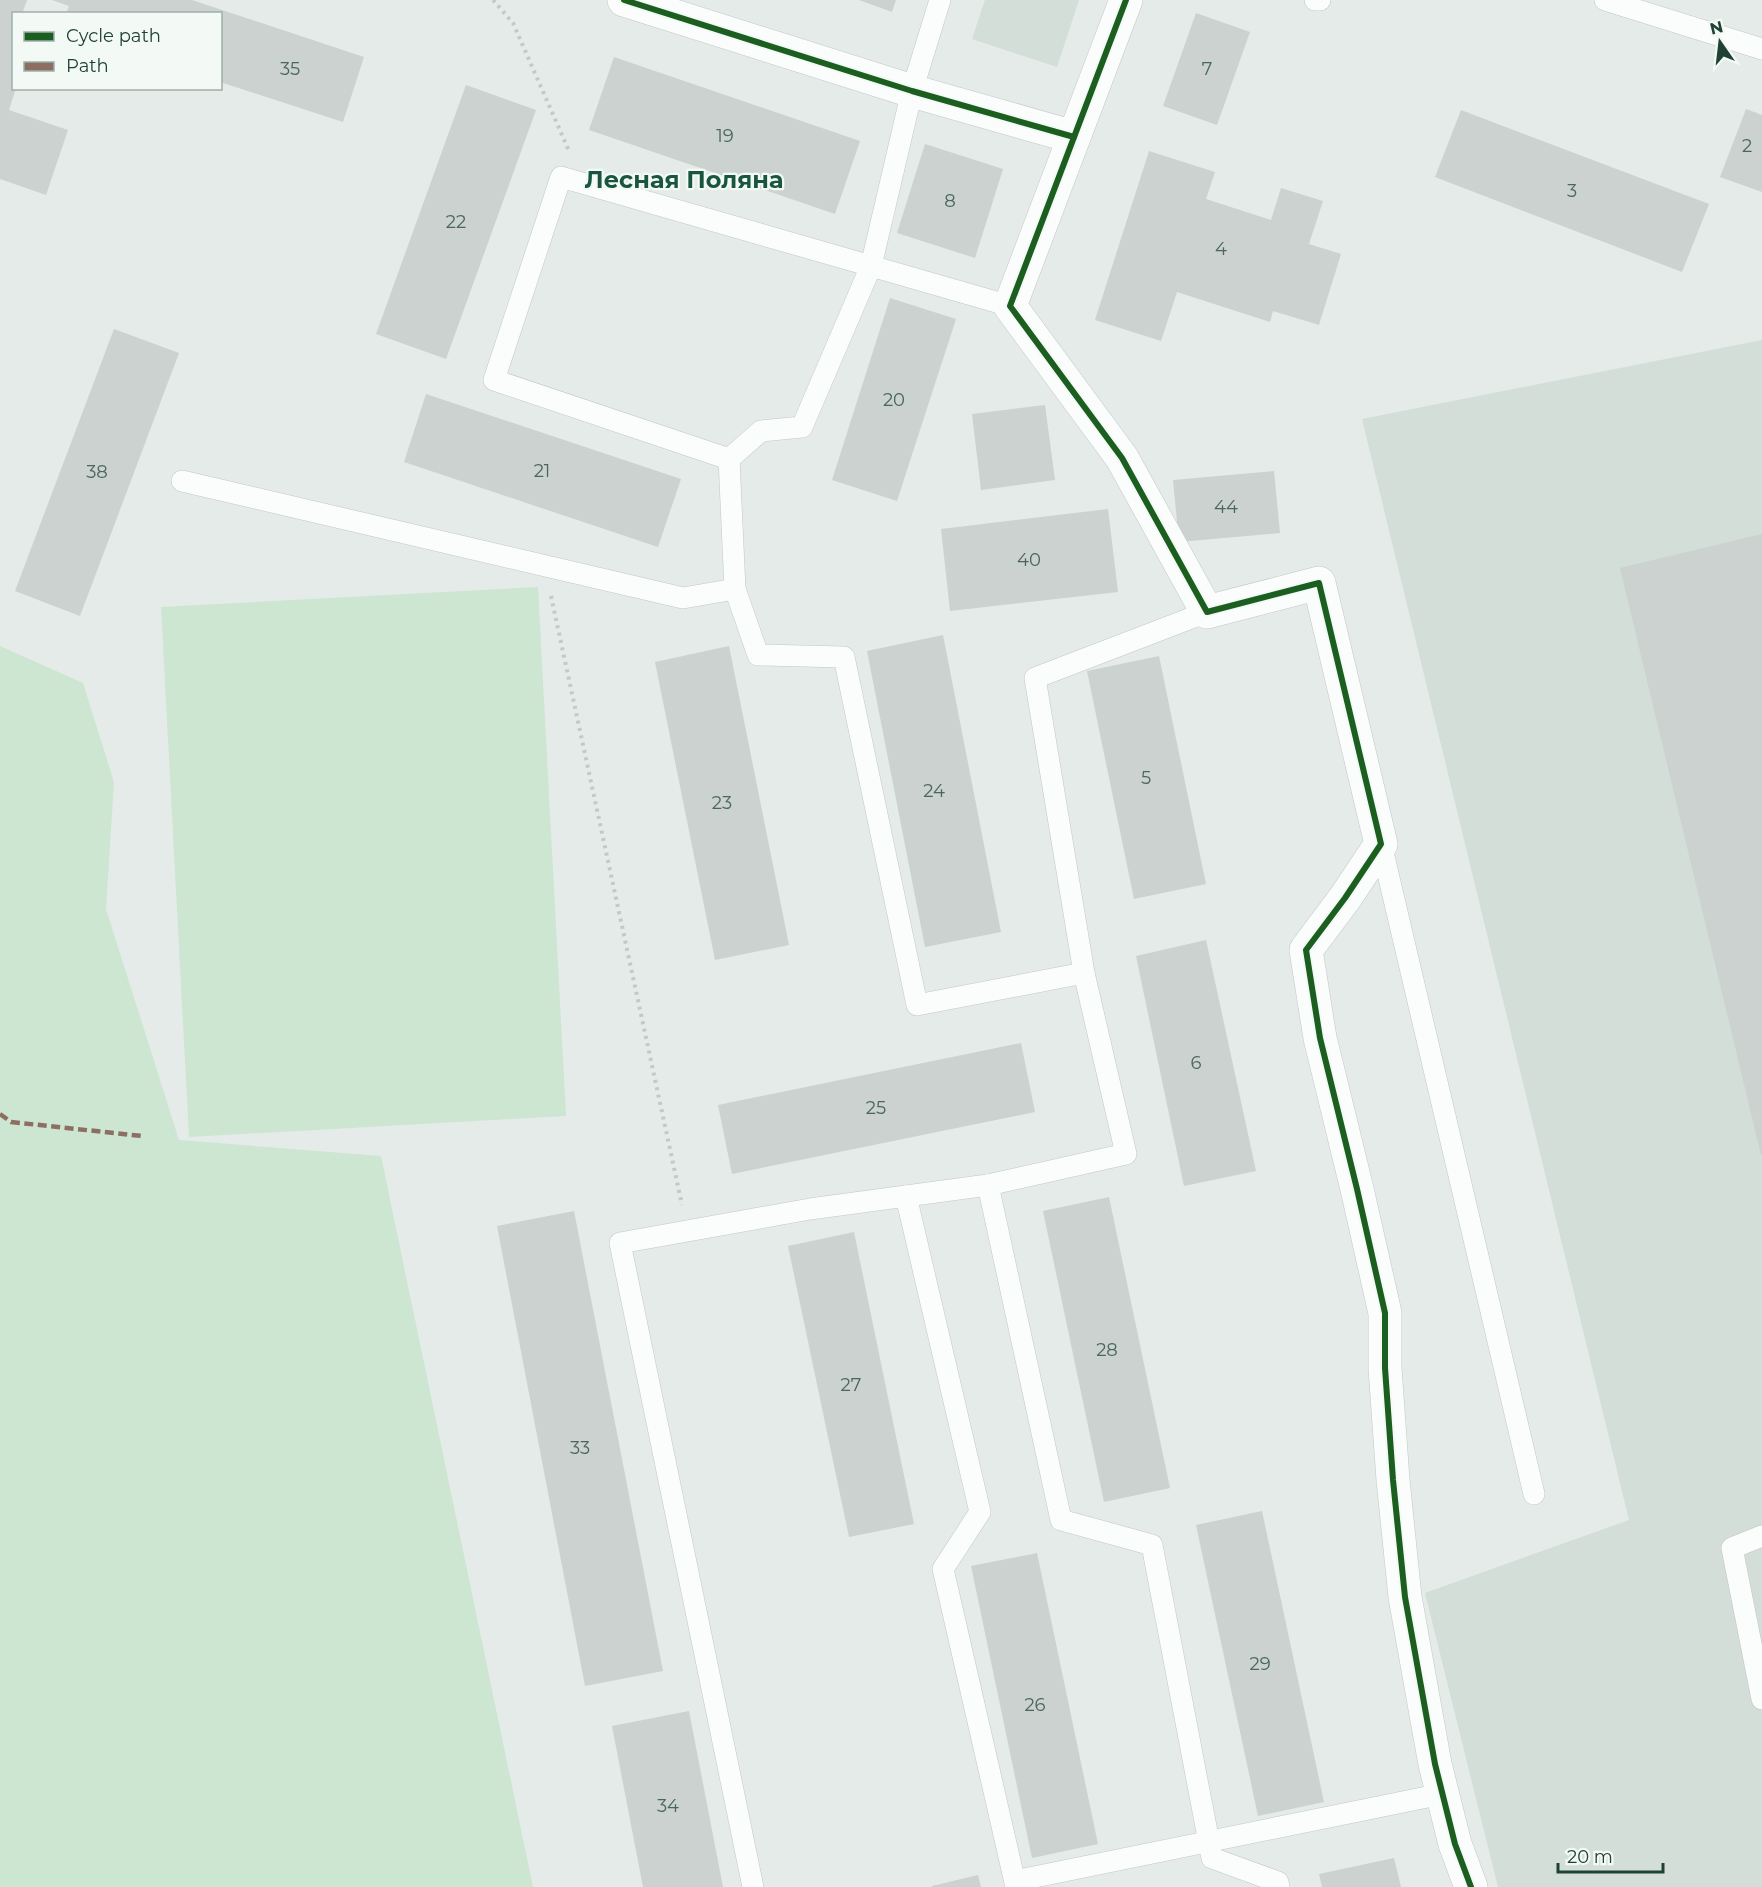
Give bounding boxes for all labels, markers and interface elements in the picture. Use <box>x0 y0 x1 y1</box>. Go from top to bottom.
legend <box>12 12 222 90</box>
north arrow <box>1690 12 1750 72</box>
text: N <box>1708 17 1725 39</box>
text: Cycle path <box>66 25 161 47</box>
text: Path <box>66 55 109 77</box>
house number: 35 <box>280 58 300 80</box>
house number: 7 <box>1202 58 1212 80</box>
house number: 19 <box>716 125 734 147</box>
house number: 2 <box>1742 135 1752 157</box>
district label: Лесная Поляна <box>584 165 784 194</box>
house number: 3 <box>1567 180 1577 202</box>
house number: 8 <box>944 190 956 212</box>
house number: 22 <box>446 211 466 233</box>
house number: 4 <box>1215 238 1227 260</box>
house number: 20 <box>883 389 905 411</box>
house number: 21 <box>534 460 550 482</box>
house number: 38 <box>86 461 108 483</box>
house number: 44 <box>1214 496 1238 518</box>
house number: 40 <box>1017 549 1041 571</box>
house number: 5 <box>1141 767 1151 789</box>
house number: 24 <box>923 780 945 802</box>
house number: 23 <box>712 792 732 814</box>
house number: 6 <box>1191 1052 1202 1074</box>
house number: 25 <box>866 1097 886 1119</box>
house number: 28 <box>1096 1339 1118 1361</box>
house number: 27 <box>841 1374 861 1396</box>
house number: 33 <box>570 1437 590 1459</box>
house number: 29 <box>1249 1653 1271 1675</box>
house number: 26 <box>1024 1694 1046 1716</box>
house number: 34 <box>657 1795 679 1817</box>
scale bar <box>1558 1836 1663 1874</box>
text: 20 m <box>1567 1846 1613 1868</box>

